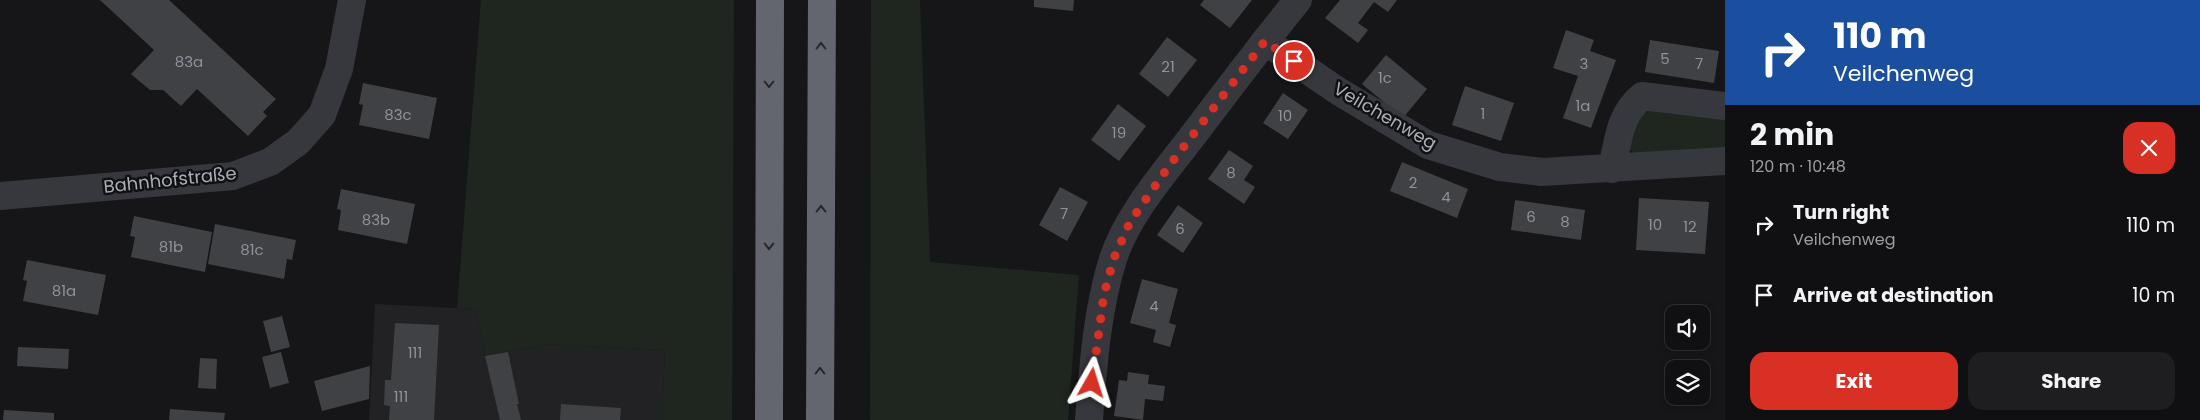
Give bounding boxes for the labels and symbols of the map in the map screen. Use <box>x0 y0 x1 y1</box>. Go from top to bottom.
pin <box>1273 40 1315 82</box>
one-way arrow <box>816 42 826 50</box>
house number: 5 <box>1660 48 1670 69</box>
house number: 83a <box>175 51 203 72</box>
house number: 3 <box>1580 53 1588 74</box>
house number: 7 <box>1695 53 1703 74</box>
house number: 21 <box>1161 56 1175 77</box>
house number: 1c <box>1378 67 1392 88</box>
street label: Veilchenweg <box>1329 76 1441 155</box>
one-way arrow <box>764 80 774 88</box>
house number: 1a <box>1576 95 1590 116</box>
house number: 1 <box>1481 103 1485 124</box>
house number: 83c <box>384 104 412 125</box>
house number: 10 <box>1278 105 1292 126</box>
house number: 19 <box>1112 122 1126 143</box>
street label: Bahnhofstraße <box>102 160 238 199</box>
house number: 8 <box>1226 162 1236 183</box>
house number: 2 <box>1409 172 1417 193</box>
house number: 4 <box>1441 186 1451 207</box>
house number: 7 <box>1060 203 1068 224</box>
one-way arrow <box>816 205 826 212</box>
house number: 6 <box>1526 206 1536 227</box>
house number: 83b <box>362 209 390 230</box>
house number: 8 <box>1560 211 1570 232</box>
house number: 10 <box>1648 214 1662 235</box>
house number: 12 <box>1683 216 1697 237</box>
house number: 6 <box>1175 218 1185 239</box>
house number: 81b <box>159 236 183 257</box>
house number: 81c <box>240 239 264 260</box>
one-way arrow <box>764 242 774 250</box>
house number: 81a <box>52 280 76 301</box>
house number: 4 <box>1149 295 1159 316</box>
house number: 111 <box>408 342 422 363</box>
position arrow <box>1065 356 1117 408</box>
one-way arrow <box>815 367 825 375</box>
house number: 111 <box>394 386 408 407</box>

